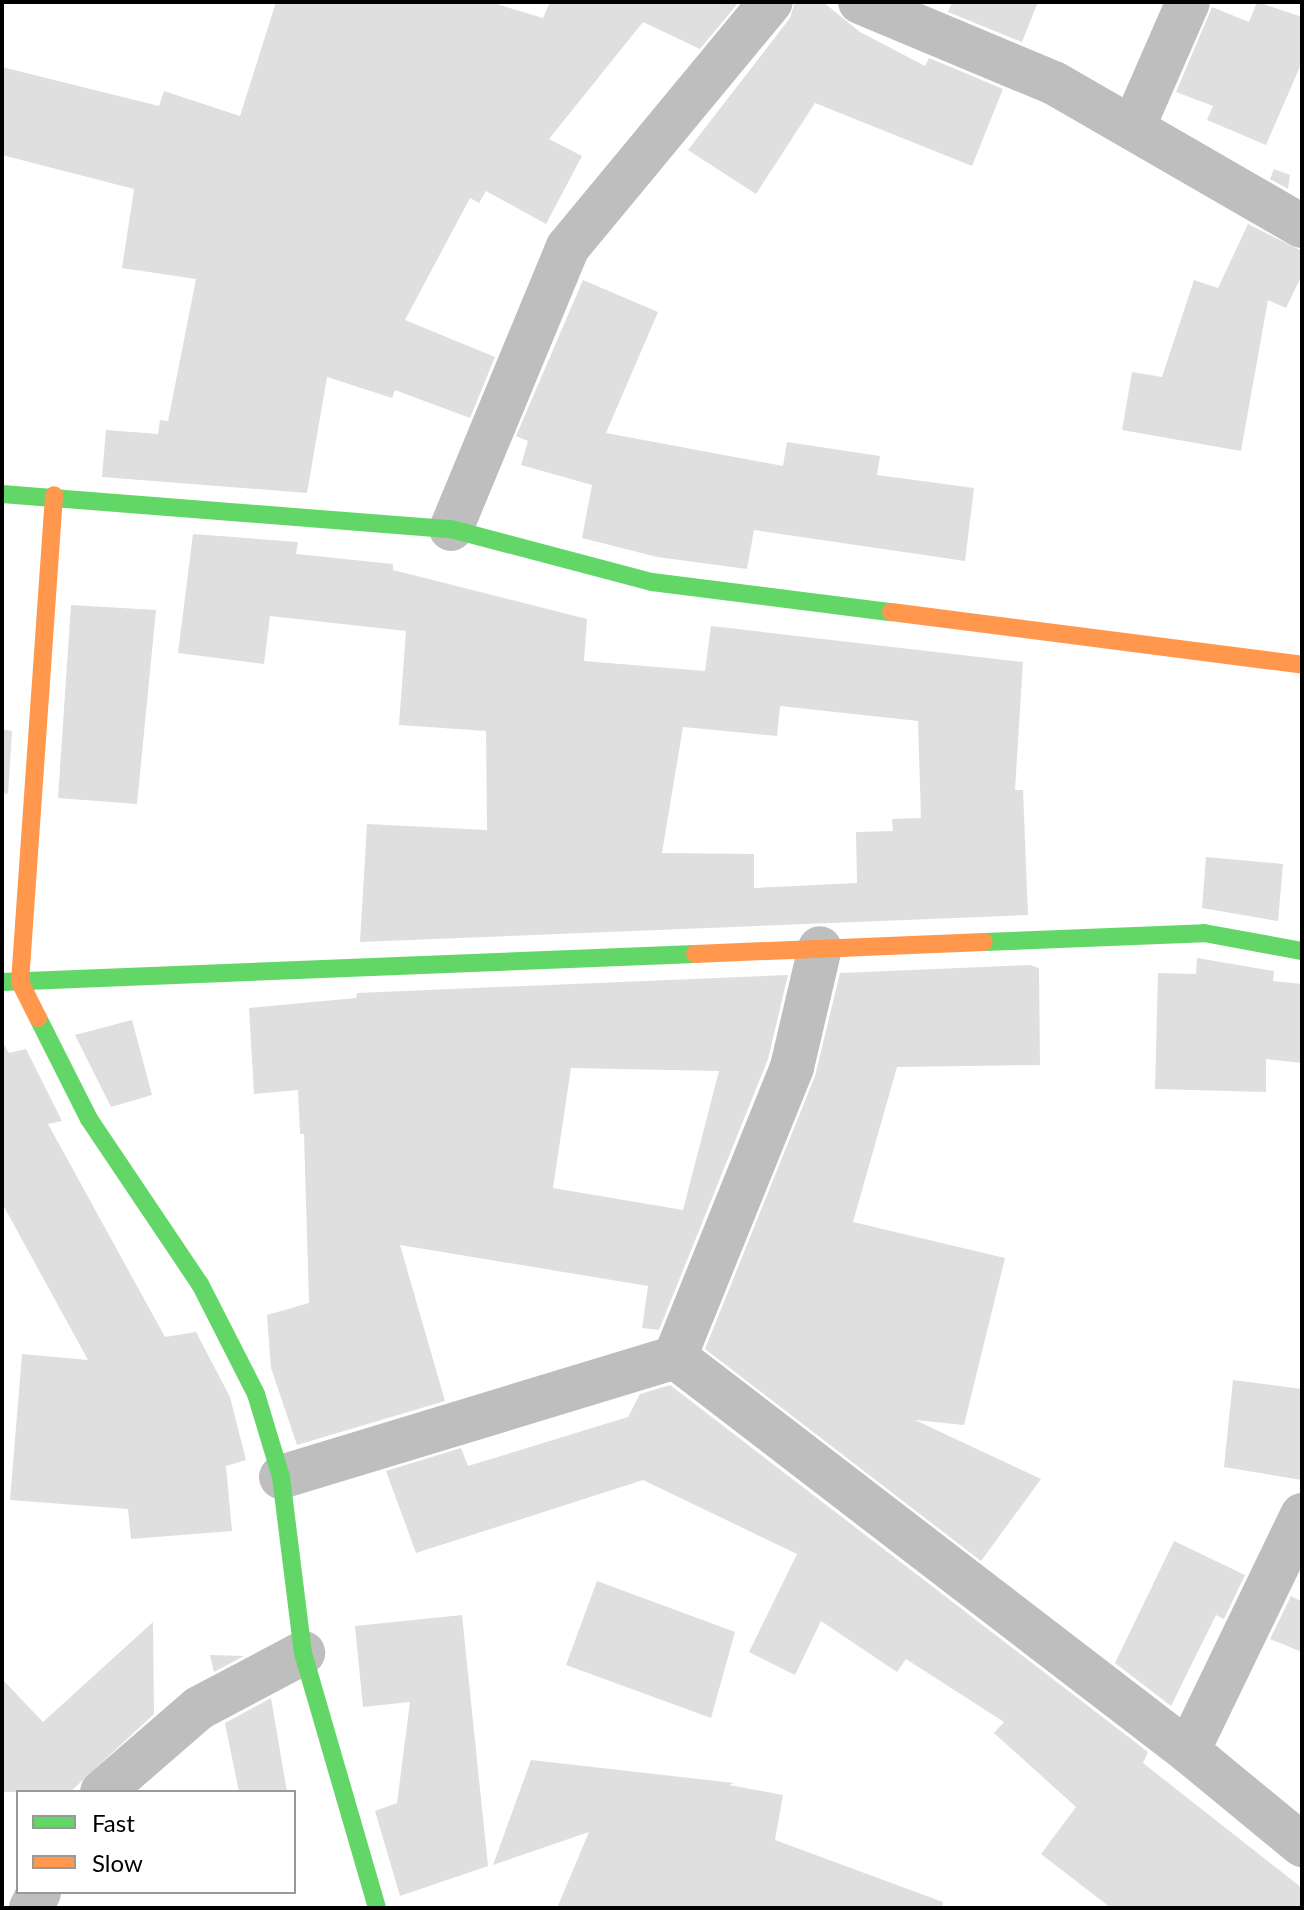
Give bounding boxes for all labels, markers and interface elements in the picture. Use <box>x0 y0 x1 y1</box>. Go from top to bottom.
legend <box>16 1790 296 1894</box>
text: Fast <box>92 1808 135 1837</box>
text: Slow <box>92 1848 143 1877</box>

